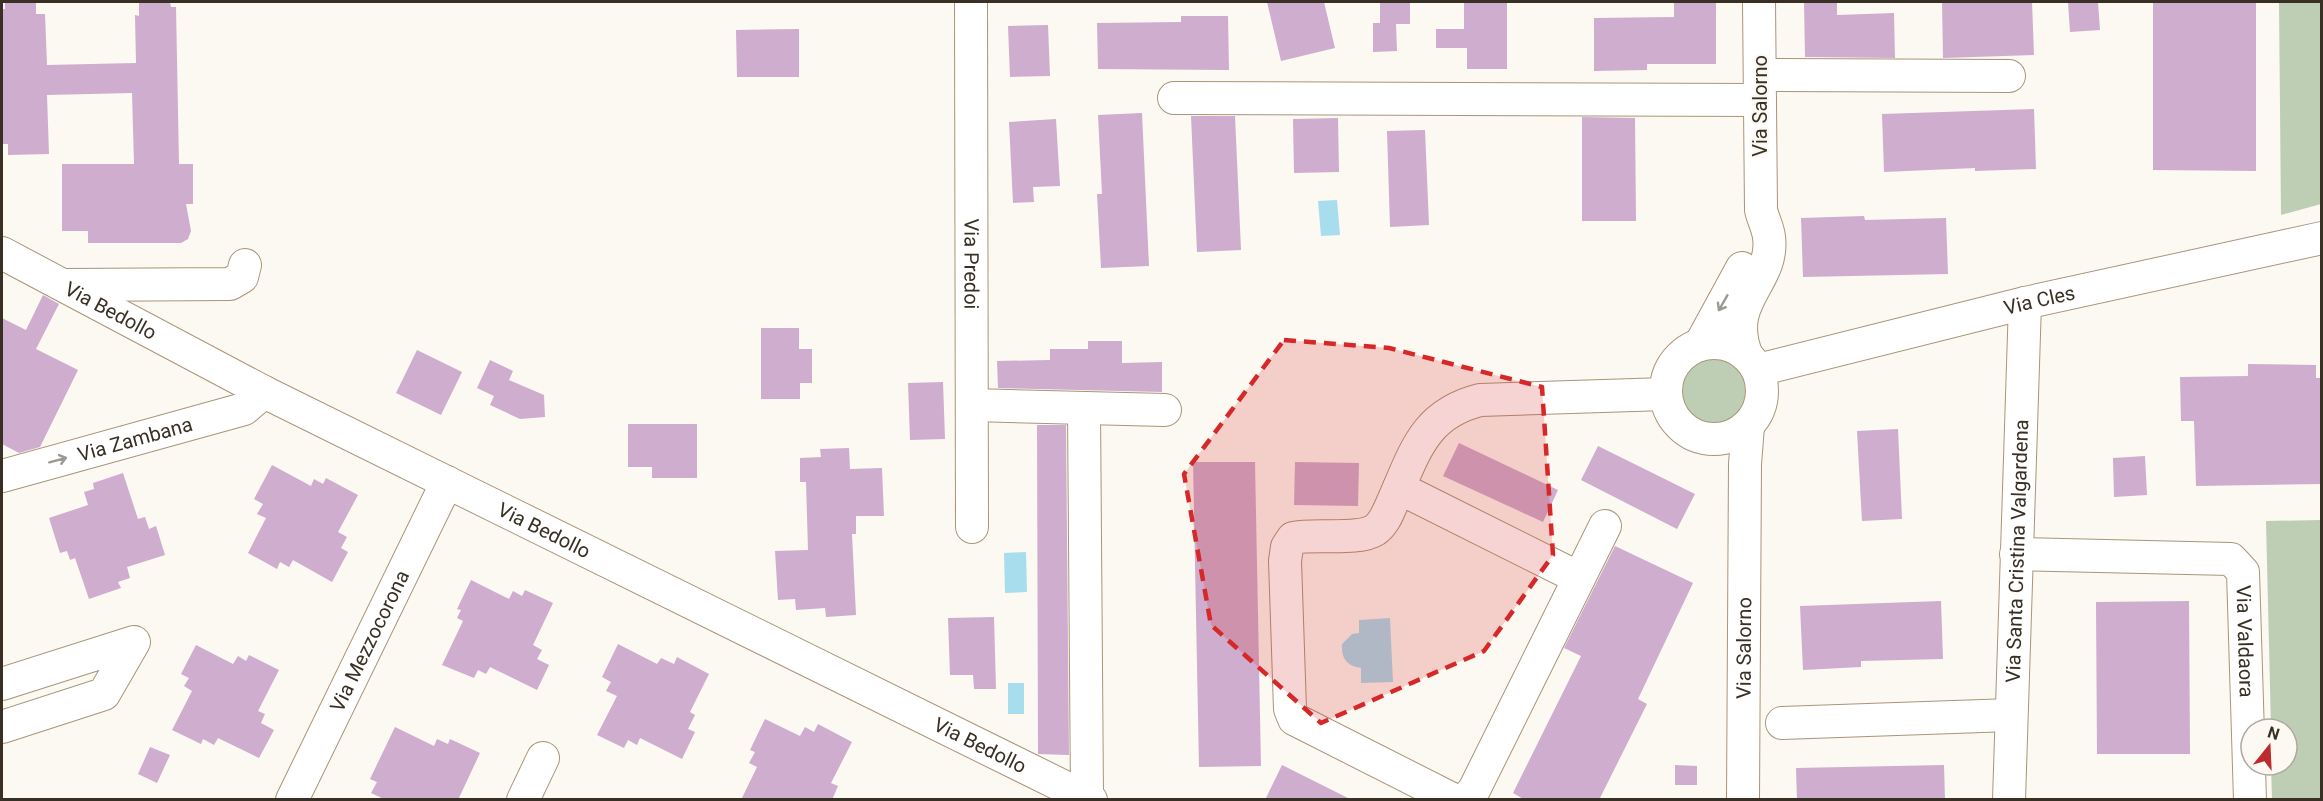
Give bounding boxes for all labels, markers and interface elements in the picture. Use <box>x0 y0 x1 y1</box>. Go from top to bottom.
street label: Via Salorno <box>1748 55 1772 157</box>
street label: Via Predoi <box>959 219 984 309</box>
street label: Via Bedollo <box>61 277 161 345</box>
street label: Via Cles <box>2001 280 2077 320</box>
one-way arrow <box>1717 294 1729 311</box>
street label: Via Zambana <box>75 412 195 466</box>
street label: Via Santa Cristina Valgardena <box>2001 419 2033 683</box>
one-way arrow <box>48 454 67 465</box>
street label: Via Bedollo <box>494 497 594 563</box>
street label: Via Mezzocorona <box>325 566 414 716</box>
street label: Via Valdaora <box>2231 585 2259 698</box>
street label: Via Salorno <box>1732 597 1756 699</box>
street label: Via Bedollo <box>930 712 1030 778</box>
north arrow <box>2239 717 2299 777</box>
text: N <box>2265 722 2282 744</box>

